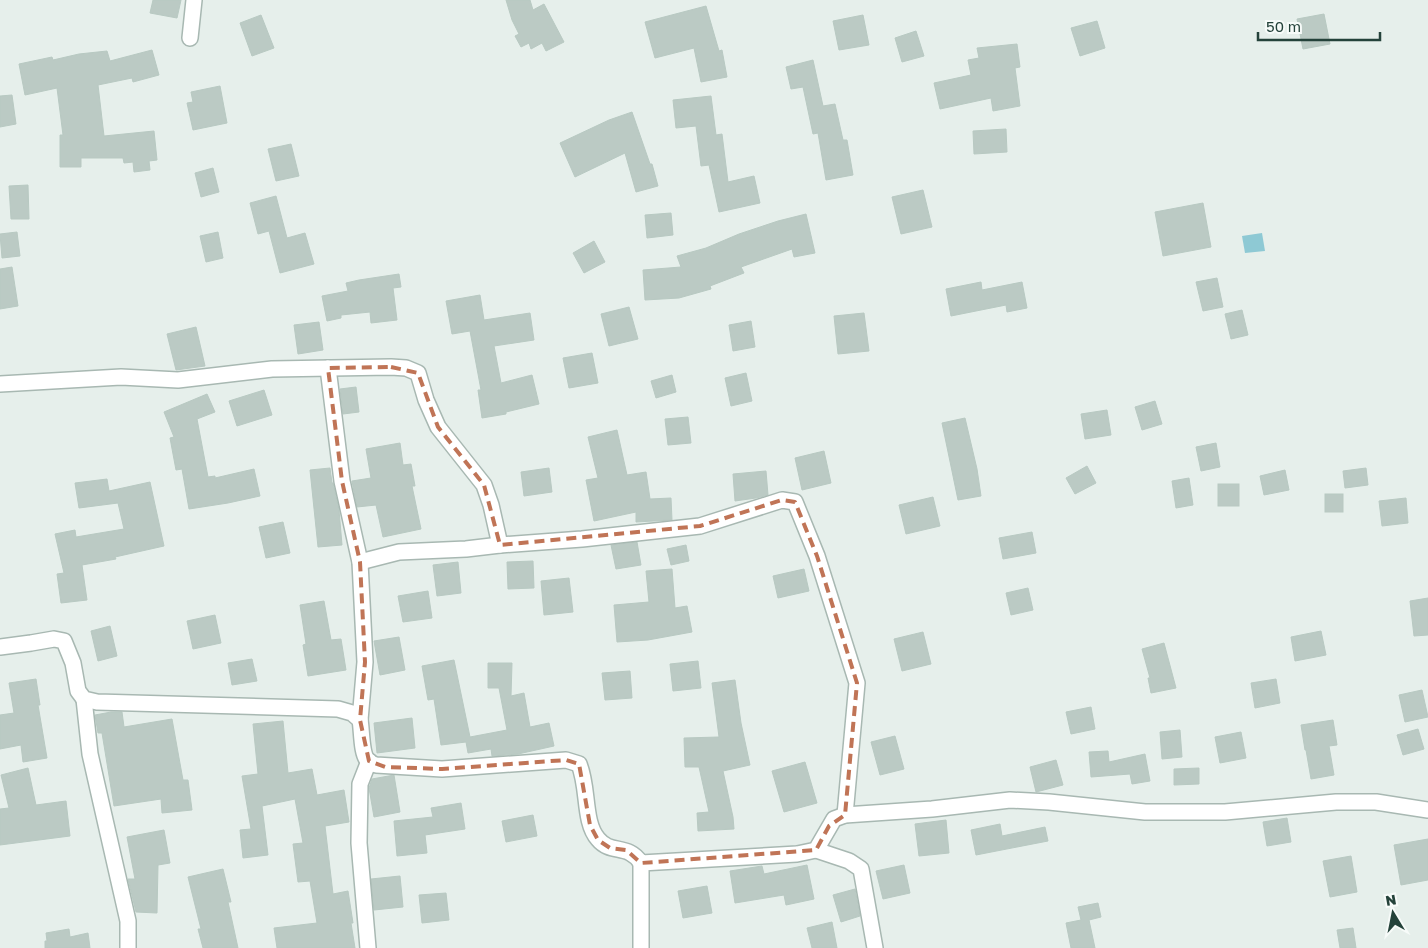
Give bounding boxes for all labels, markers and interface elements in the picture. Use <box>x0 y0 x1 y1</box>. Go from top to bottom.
scale bar <box>1258 10 1380 42</box>
text: 50 m <box>1266 17 1301 35</box>
north arrow <box>1368 888 1418 938</box>
text: N <box>1384 890 1397 909</box>

